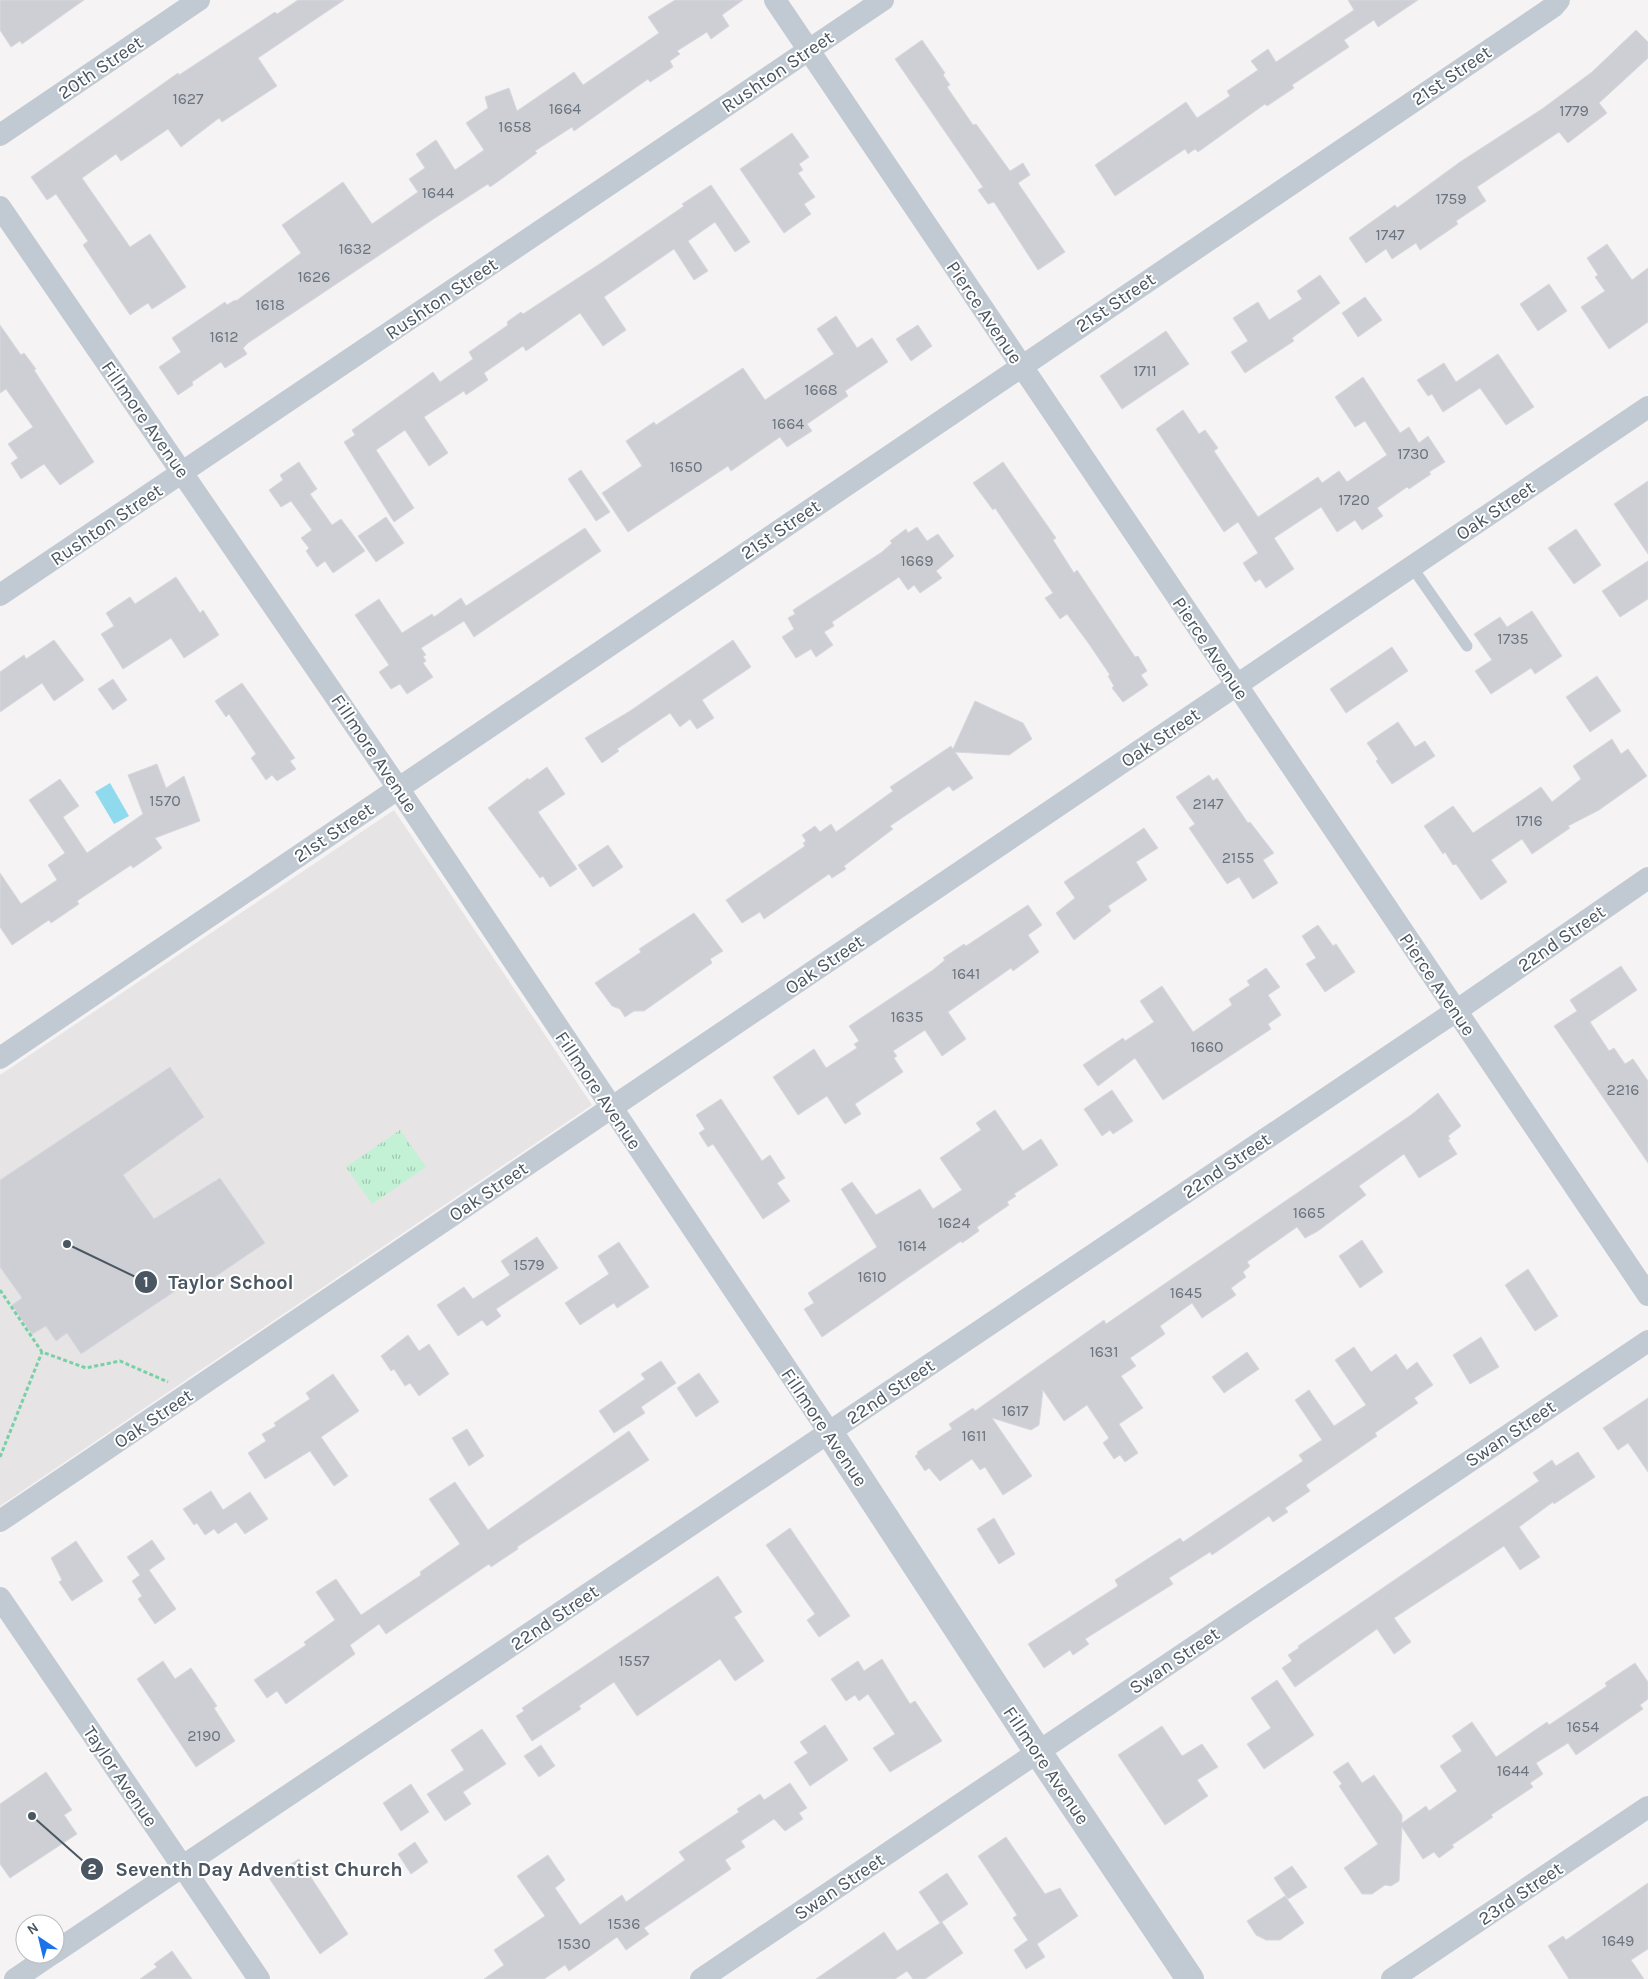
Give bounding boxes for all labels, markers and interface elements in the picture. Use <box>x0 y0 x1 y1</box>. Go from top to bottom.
street label: Rushton Street <box>717 26 838 117</box>
street label: 20th Street <box>54 31 147 104</box>
street label: 21st Street <box>1408 41 1495 110</box>
house number: 1627 <box>172 89 204 108</box>
house number: 1664 <box>549 99 581 118</box>
house number: 1779 <box>1559 101 1589 120</box>
house number: 1658 <box>498 117 532 136</box>
house number: 1644 <box>422 183 454 202</box>
house number: 1759 <box>1435 189 1467 208</box>
house number: 1747 <box>1375 225 1405 244</box>
house number: 1632 <box>338 239 372 258</box>
street label: Rushton Street <box>381 253 502 344</box>
street label: Pierce Avenue <box>942 257 1027 368</box>
house number: 1626 <box>298 267 330 286</box>
street label: 21st Street <box>1072 268 1159 337</box>
house number: 1618 <box>255 295 285 314</box>
house number: 1612 <box>209 327 239 346</box>
street label: Fillmore Avenue <box>97 357 194 482</box>
house number: 1711 <box>1133 361 1157 380</box>
house number: 1668 <box>804 380 838 399</box>
house number: 1664 <box>772 414 804 433</box>
house number: 1730 <box>1397 444 1429 463</box>
house number: 1650 <box>670 457 702 476</box>
street label: Oak Street <box>1452 477 1539 545</box>
street label: Rushton Street <box>46 479 167 570</box>
house number: 1720 <box>1338 490 1370 509</box>
street label: 21st Street <box>737 495 824 564</box>
house number: 1669 <box>901 551 933 570</box>
street label: Pierce Avenue <box>1168 593 1253 704</box>
house number: 1735 <box>1497 629 1529 648</box>
street label: Fillmore Avenue <box>326 690 422 817</box>
street label: Oak Street <box>1117 704 1204 772</box>
house number: 1570 <box>149 791 181 810</box>
house number: 2147 <box>1192 794 1224 813</box>
street label: 21st Street <box>290 798 377 867</box>
house number: 1716 <box>1515 811 1543 830</box>
house number: 2155 <box>1222 848 1254 867</box>
street label: 22nd Street <box>1514 901 1609 977</box>
street label: Pierce Avenue <box>1395 929 1480 1040</box>
street label: Oak Street <box>781 931 868 999</box>
house number: 1641 <box>952 964 980 983</box>
house number: 1635 <box>891 1007 923 1026</box>
street label: Fillmore Avenue <box>550 1027 646 1154</box>
house number: 1660 <box>1190 1037 1224 1056</box>
house number: 2216 <box>1607 1080 1640 1099</box>
street label: 22nd Street <box>1178 1128 1275 1203</box>
street label: Oak Street <box>445 1158 532 1226</box>
house number: 1665 <box>1293 1203 1325 1222</box>
house number: 1624 <box>938 1213 970 1232</box>
house number: 1614 <box>898 1236 926 1255</box>
house number: 1579 <box>513 1255 545 1274</box>
callout: Taylor School <box>133 1264 304 1299</box>
house number: 1610 <box>857 1267 887 1286</box>
text: Taylor School <box>168 1271 294 1294</box>
text: 1 <box>143 1273 149 1291</box>
house number: 1645 <box>1170 1283 1202 1302</box>
house number: 1631 <box>1089 1342 1119 1361</box>
street label: 22nd Street <box>842 1354 939 1429</box>
street label: Fillmore Avenue <box>776 1364 872 1491</box>
street label: Oak Street <box>110 1385 197 1453</box>
street label: Swan Street <box>1461 1396 1560 1472</box>
house number: 1617 <box>1001 1401 1029 1420</box>
house number: 1611 <box>961 1426 987 1445</box>
street label: 22nd Street <box>506 1580 603 1655</box>
street label: Swan Street <box>1125 1623 1224 1699</box>
house number: 1557 <box>619 1651 650 1670</box>
street label: Fillmore Avenue <box>998 1702 1094 1829</box>
house number: 1654 <box>1567 1717 1599 1736</box>
street label: Taylor Avenue <box>78 1722 162 1831</box>
house number: 2190 <box>187 1726 221 1745</box>
house number: 1644 <box>1497 1761 1529 1780</box>
street label: Swan Street <box>790 1849 889 1925</box>
callout: Seventh Day Adventist Church <box>80 1851 412 1886</box>
text: Seventh Day Adventist Church <box>115 1858 403 1881</box>
street label: 23rd Street <box>1474 1858 1567 1930</box>
text: 2 <box>87 1860 97 1878</box>
north arrow <box>15 1914 65 1964</box>
house number: 1536 <box>608 1914 640 1933</box>
text: N <box>24 1919 42 1939</box>
house number: 1649 <box>1602 1931 1634 1950</box>
house number: 1530 <box>557 1934 591 1953</box>

